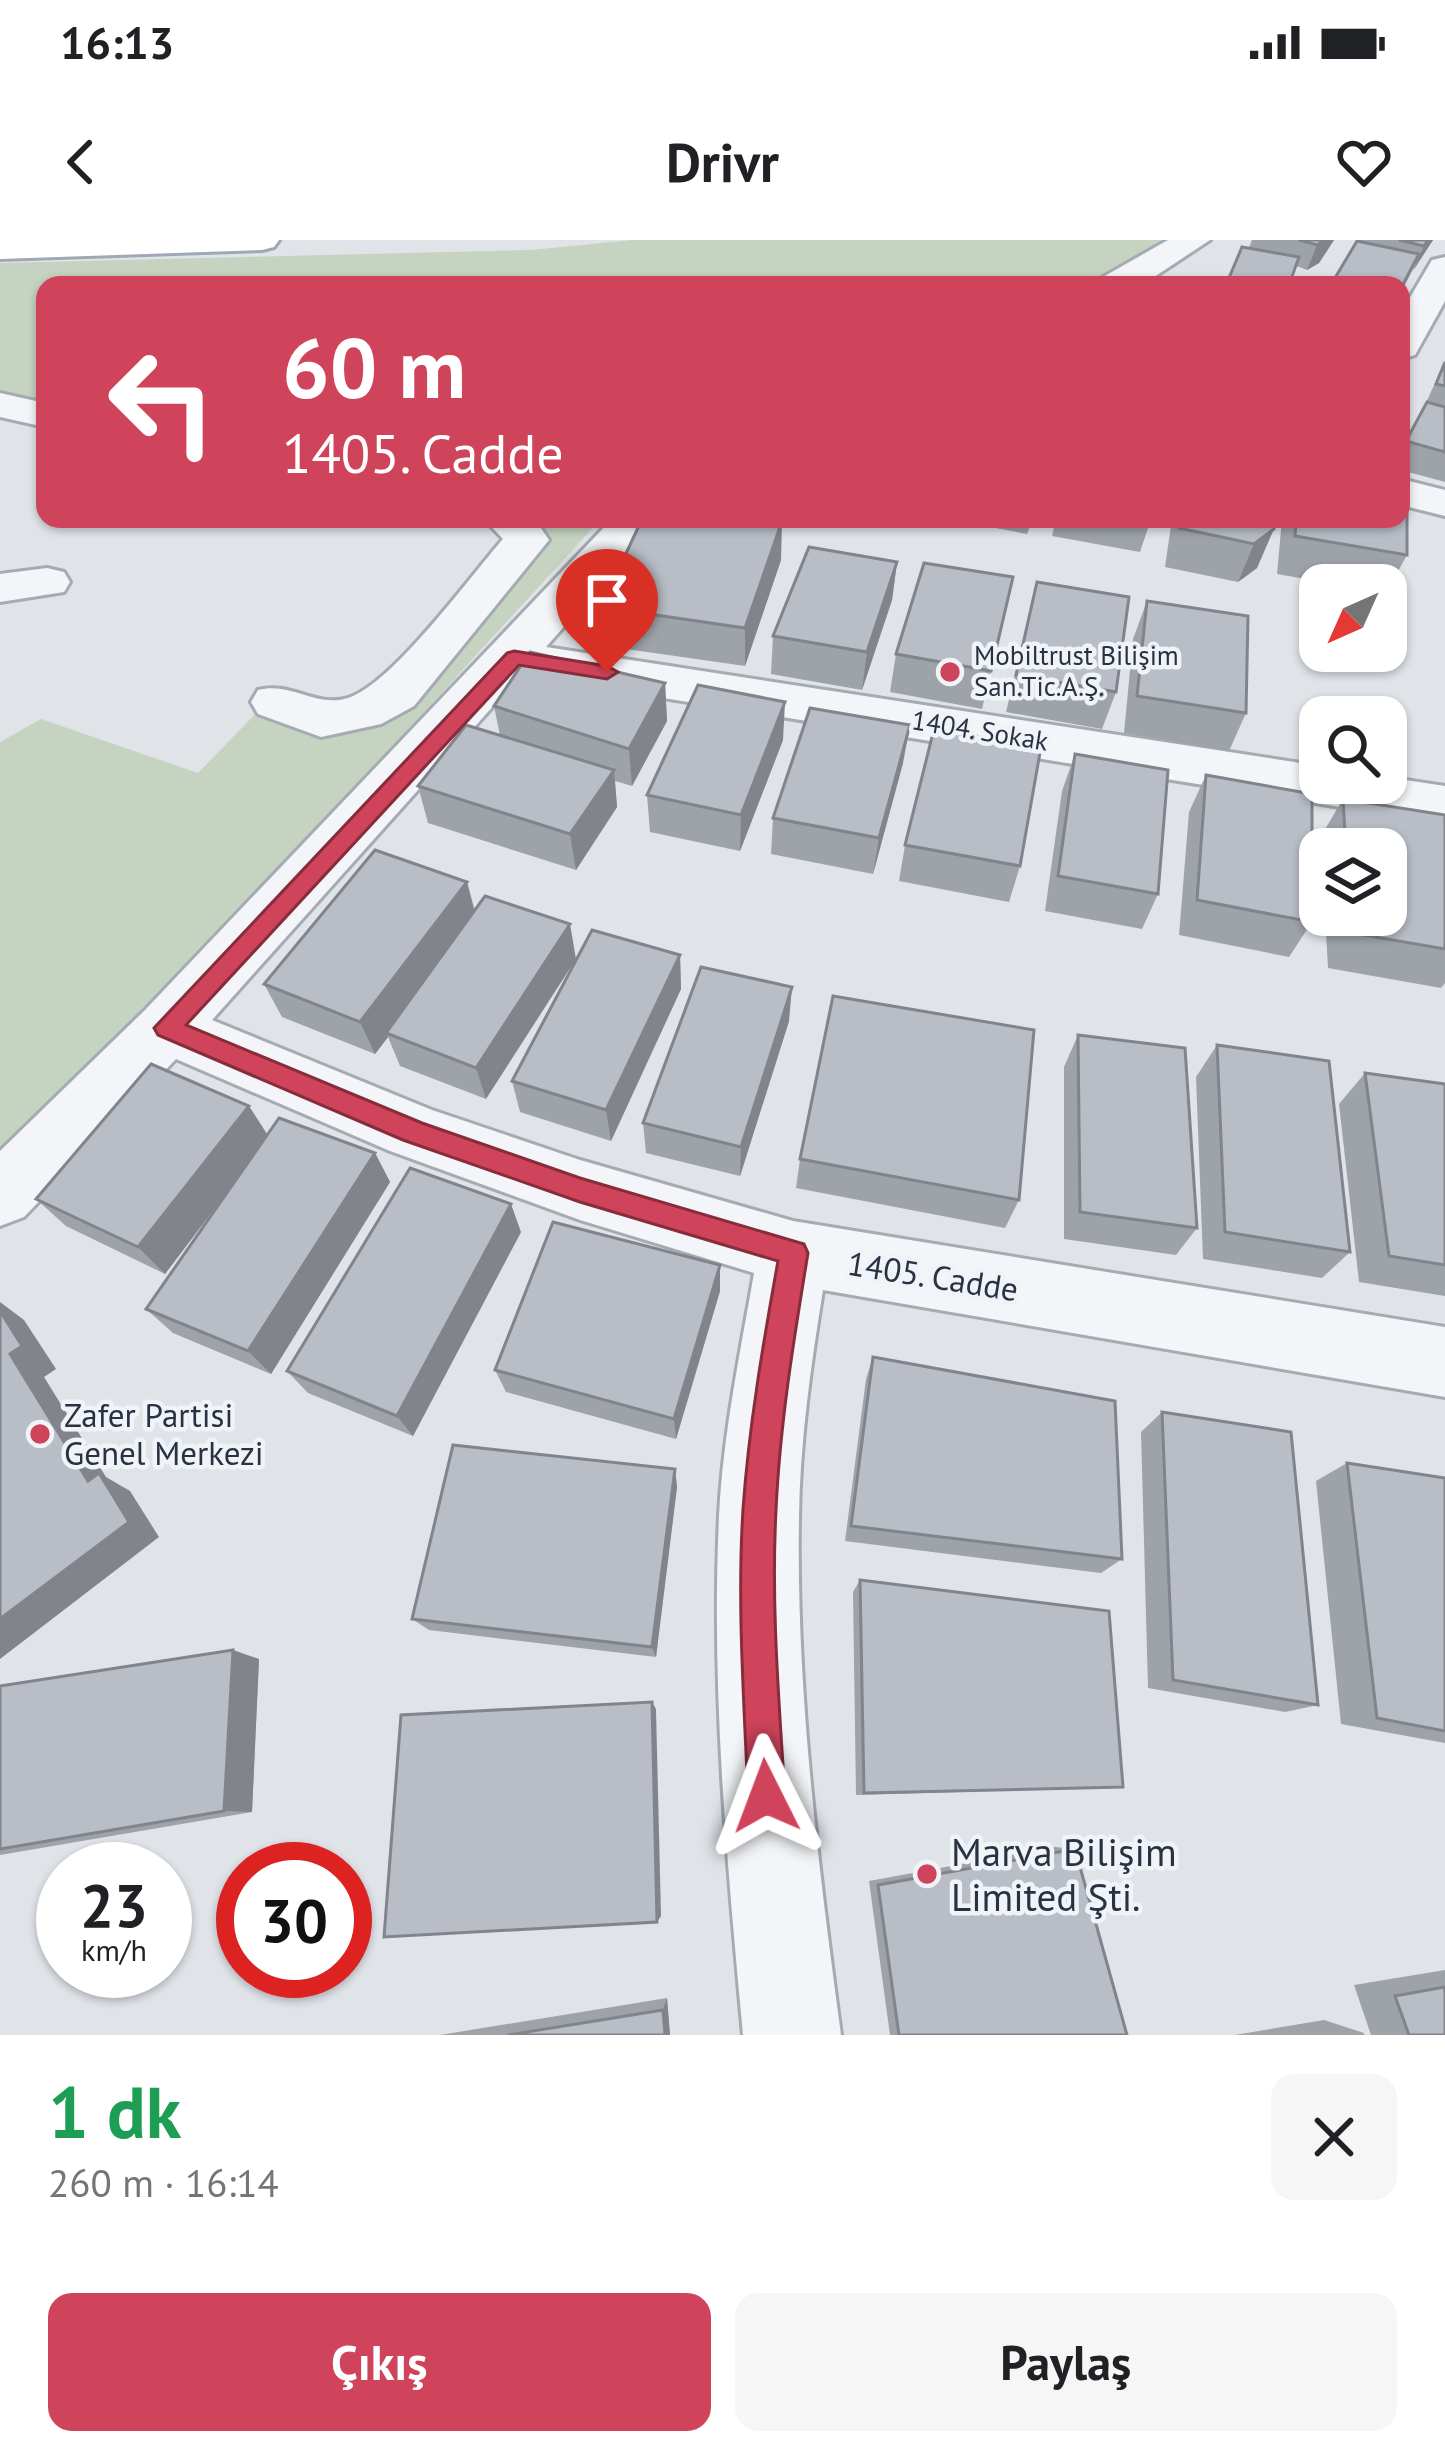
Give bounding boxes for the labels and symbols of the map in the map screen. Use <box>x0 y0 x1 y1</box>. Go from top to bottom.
pin <box>556 549 658 672</box>
north arrow <box>1299 564 1407 672</box>
place label: Mobiltrust Bilişim San.Tic.A.Ş. <box>974 638 1179 703</box>
marker: Mobiltrust Bilişim San.Tic.A.Ş. <box>937 659 963 685</box>
street label: 1404. Sokak <box>909 702 1051 758</box>
street label: 1405. Cadde <box>845 1241 1021 1310</box>
place label: Zafer Partisi Genel Merkezi <box>64 1393 264 1474</box>
marker: Zafer Partisi Genel Merkezi <box>27 1421 53 1447</box>
position arrow <box>703 1733 829 1859</box>
place label: Marva Bilişim Limited Şti. <box>951 1826 1177 1922</box>
speed limit sign: 30 <box>216 1842 372 1998</box>
marker: Marva Bilişim Limited Şti. <box>914 1861 940 1887</box>

